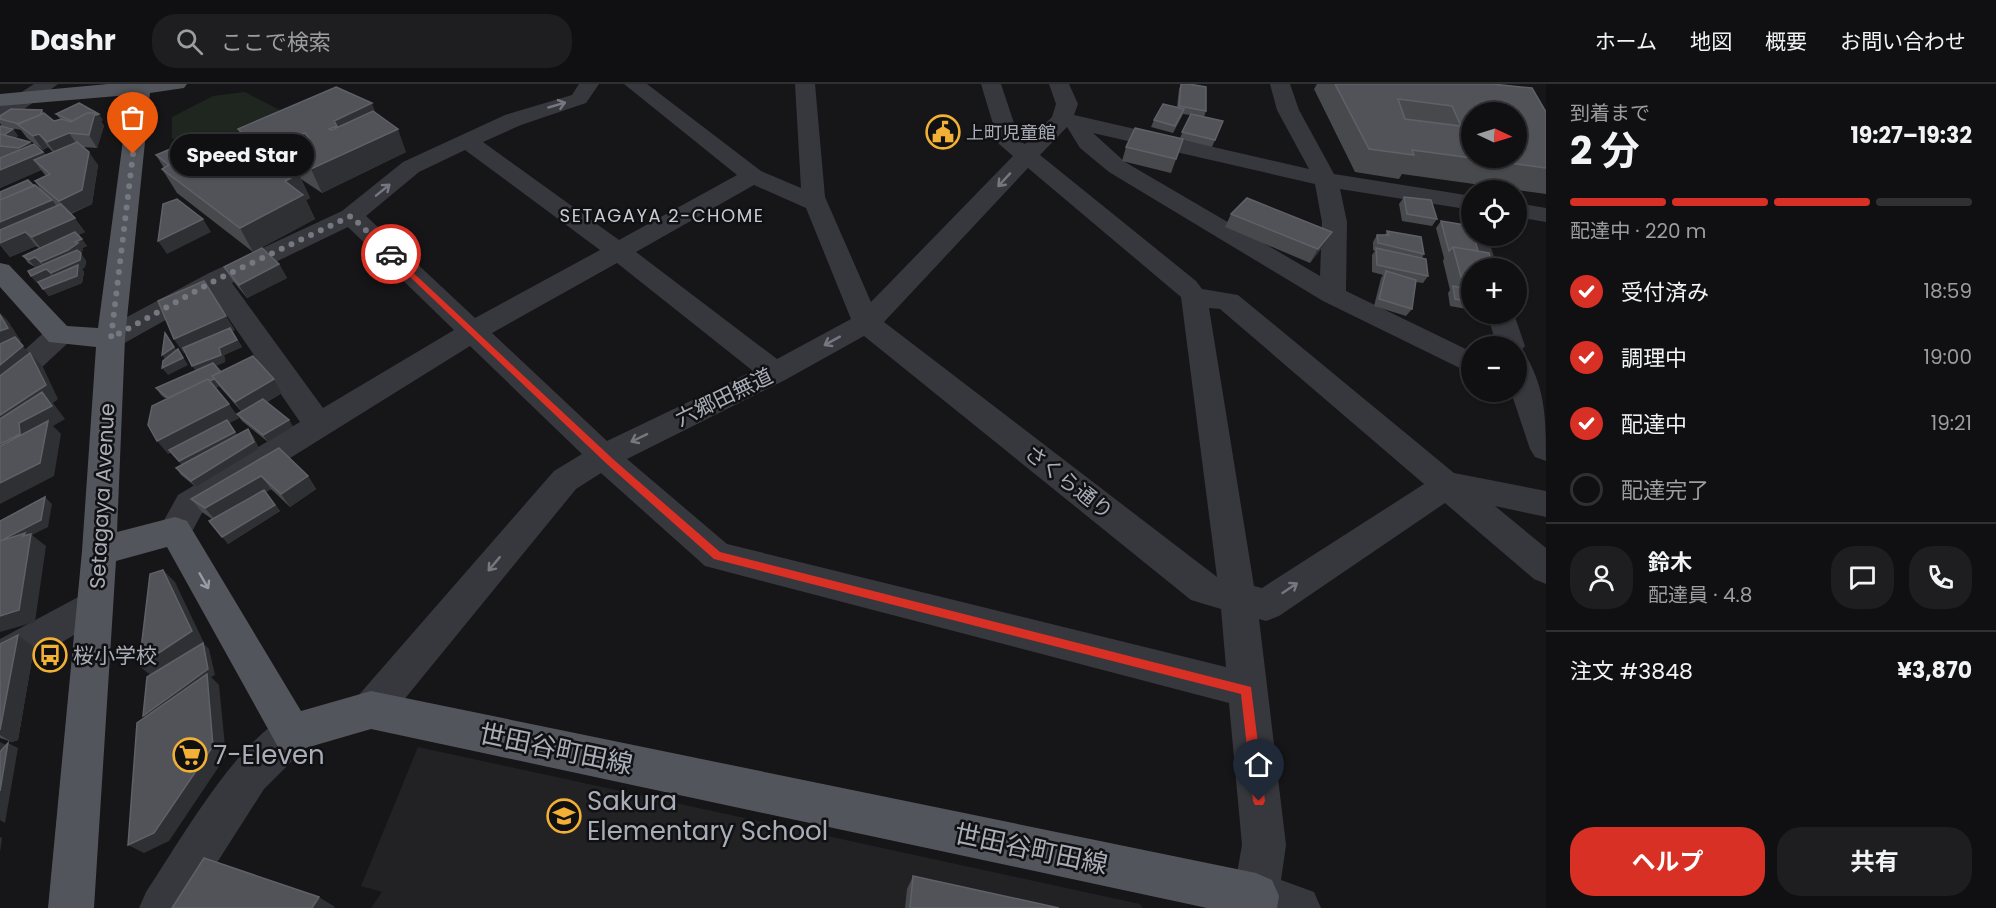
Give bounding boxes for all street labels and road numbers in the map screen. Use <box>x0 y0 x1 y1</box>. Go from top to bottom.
street label: 六郷田無道 <box>670 361 778 433</box>
street label: Setagaya Avenue <box>83 402 121 590</box>
street label: さくら通り <box>1019 438 1119 526</box>
street label: 世田谷町田線 <box>476 715 636 783</box>
street label: 世田谷町田線 <box>951 815 1111 883</box>

